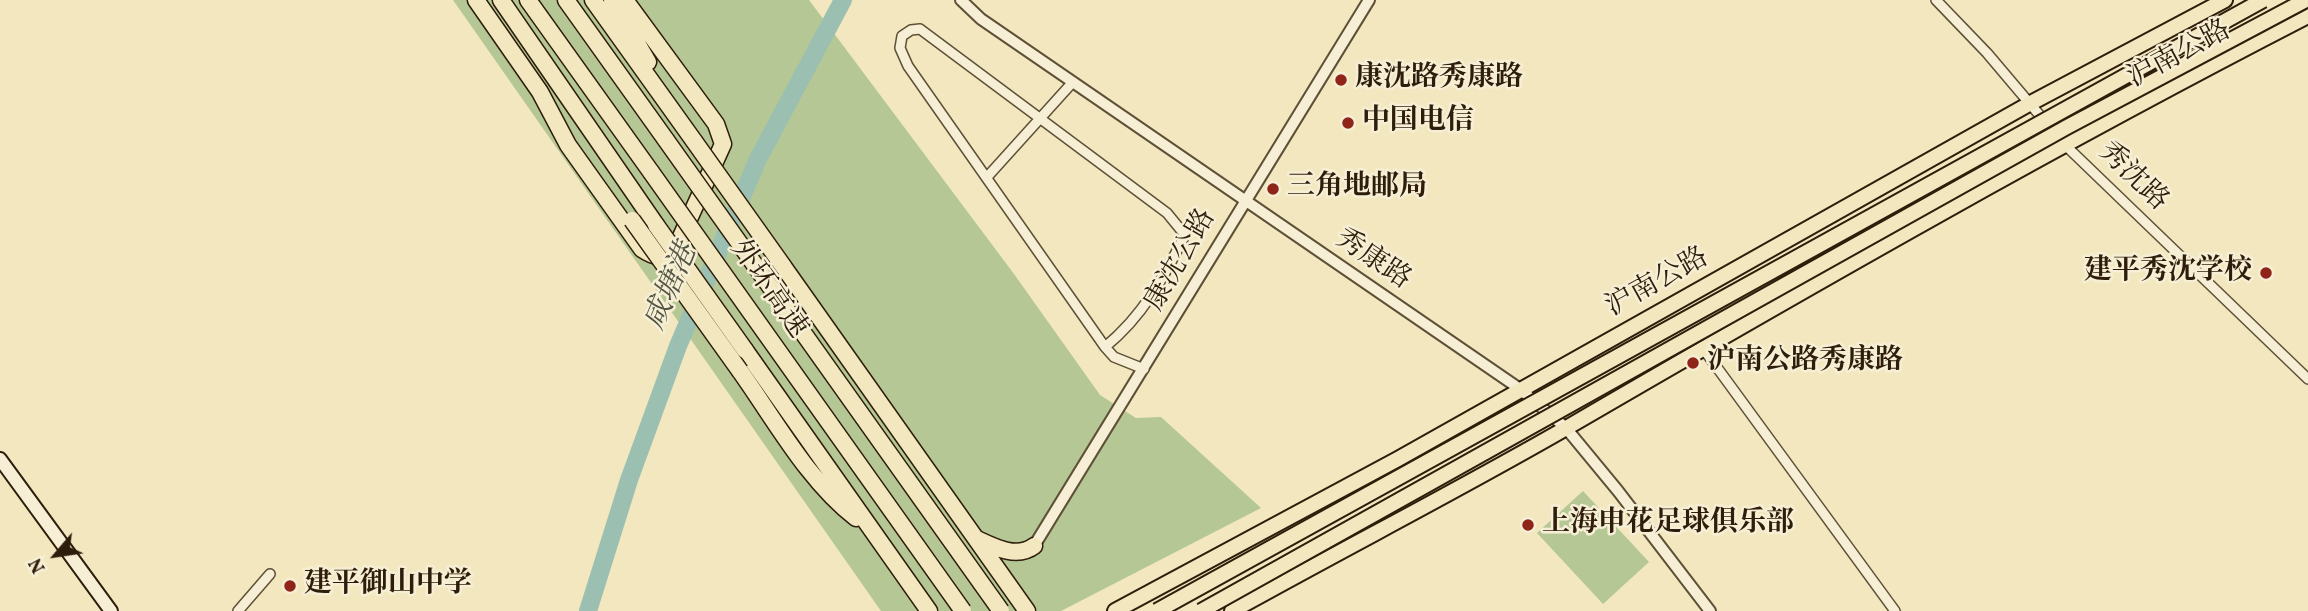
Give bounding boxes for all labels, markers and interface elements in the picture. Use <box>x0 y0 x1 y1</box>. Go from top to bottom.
street label: 沪南公路 <box>2123 15 2237 97</box>
place label: 康沈路秀康路 <box>1355 63 1523 97</box>
marker: 康沈路秀康路 <box>1333 72 1349 88</box>
place label: 中国电信 <box>1362 106 1474 140</box>
marker: 中国电信 <box>1340 115 1356 131</box>
street label: 秀沈路 <box>2090 137 2174 219</box>
place label: 三角地邮局 <box>1287 172 1427 206</box>
marker: 三角地邮局 <box>1265 181 1281 197</box>
street label: 康沈公路 <box>1139 204 1225 318</box>
street label: 秀康路 <box>1328 224 1416 298</box>
street label: 外环高速 <box>721 234 813 346</box>
water label: 咸塘港 <box>639 240 707 336</box>
street label: 沪南公路 <box>1601 242 1715 326</box>
place label: 建平秀沈学校 <box>2084 256 2252 290</box>
marker: 建平秀沈学校 <box>2258 265 2274 281</box>
place label: 沪南公路秀康路 <box>1707 346 1903 380</box>
marker: 沪南公路秀康路 <box>1685 355 1701 371</box>
place label: 上海申花足球俱乐部 <box>1542 508 1794 542</box>
marker: 上海申花足球俱乐部 <box>1520 517 1536 533</box>
north arrow <box>21 520 91 590</box>
text: N <box>23 553 52 578</box>
place label: 建平御山中学 <box>304 569 472 603</box>
marker: 建平御山中学 <box>282 578 298 594</box>

